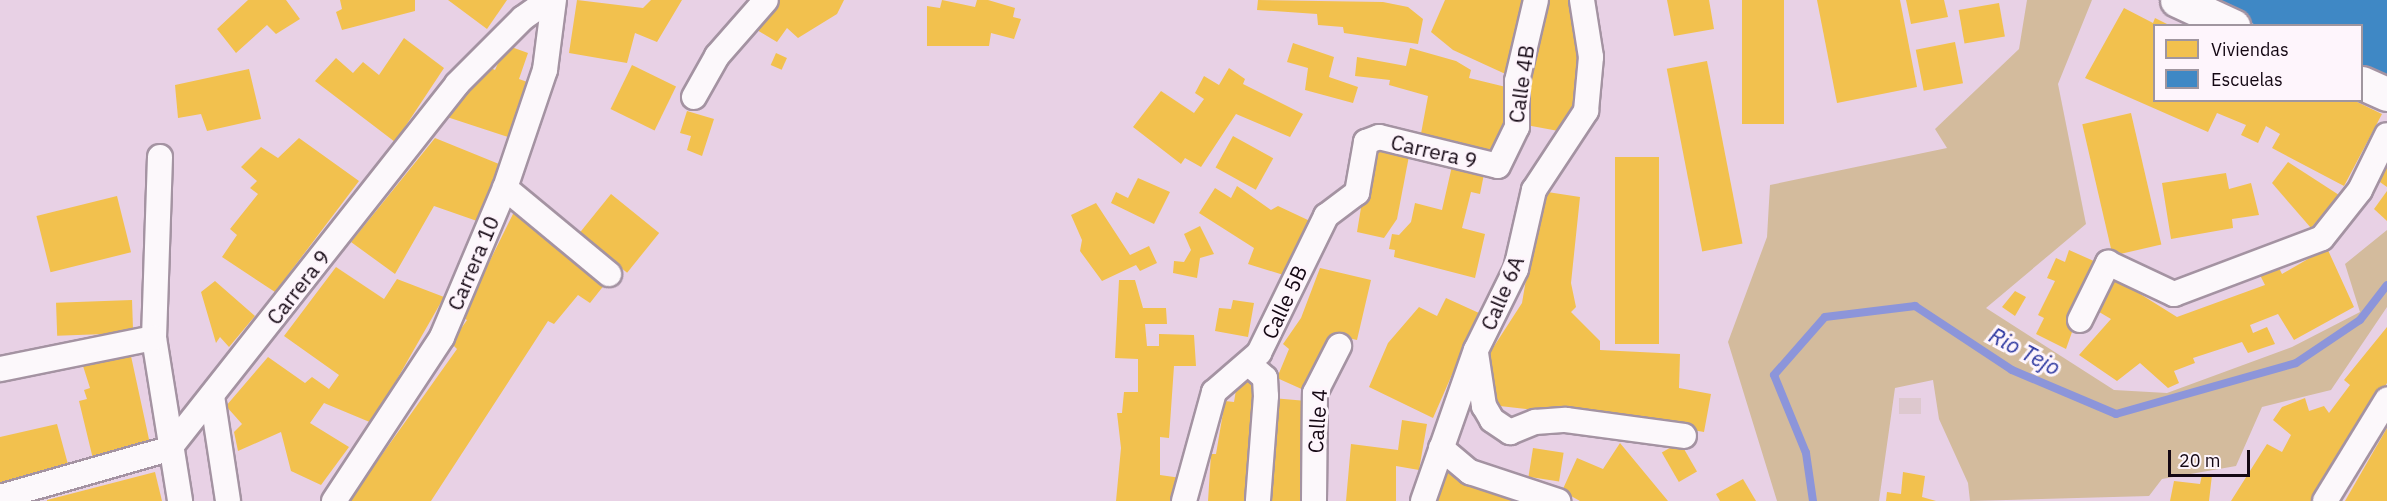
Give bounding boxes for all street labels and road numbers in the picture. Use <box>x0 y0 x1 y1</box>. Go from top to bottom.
street label: Calle 4B <box>1503 43 1539 125</box>
street label: Carrera 9 <box>1389 129 1479 173</box>
street label: Carrera 10 <box>442 212 504 314</box>
street label: Carrera 9 <box>261 245 335 329</box>
street label: Calle 6A <box>1475 252 1529 334</box>
street label: Calle 5B <box>1256 261 1312 343</box>
street label: Calle 4 <box>1302 388 1332 454</box>

